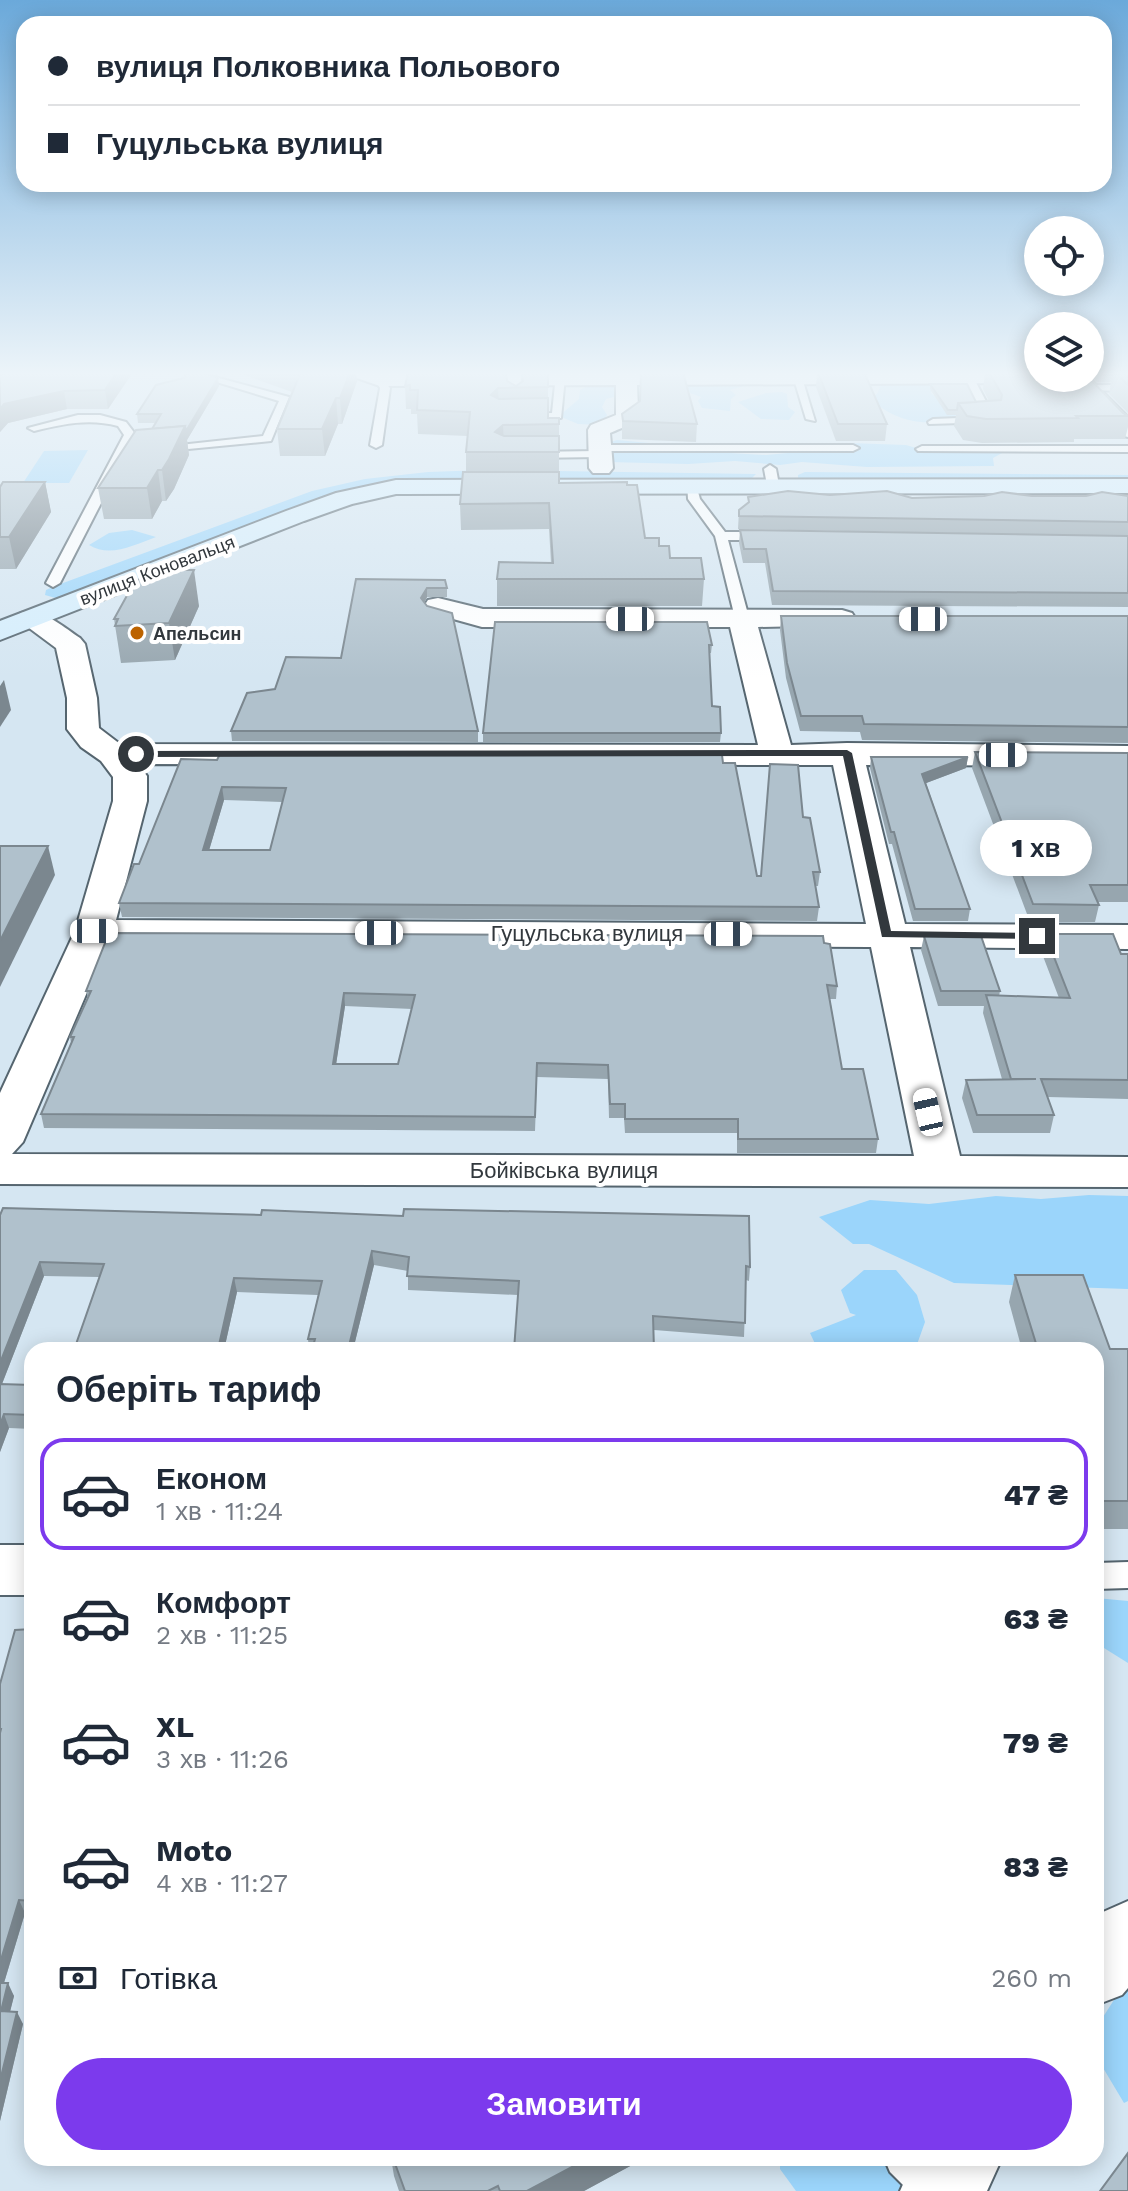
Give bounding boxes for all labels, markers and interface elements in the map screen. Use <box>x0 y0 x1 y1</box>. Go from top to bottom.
text: вулиця Полковника Польового <box>96 49 560 84</box>
text: Гуцульська вулиця <box>96 126 384 161</box>
map controls <box>1024 216 1104 392</box>
button: locate <box>1024 216 1104 296</box>
button: layers <box>1024 312 1104 392</box>
street label: вулиця Коновальця <box>77 531 237 609</box>
car <box>606 607 654 631</box>
car <box>899 607 947 631</box>
place label: Апельсин <box>153 623 241 644</box>
marker: Апельсин <box>128 624 146 642</box>
route start <box>118 736 154 772</box>
car <box>979 743 1027 767</box>
callout: 1 хв <box>981 820 1093 876</box>
text: 1 хв <box>1012 833 1060 863</box>
route end <box>1019 918 1055 954</box>
car <box>70 919 118 943</box>
car <box>355 921 403 945</box>
street label: Гуцульська вулиця <box>491 921 683 946</box>
car <box>704 922 752 946</box>
car <box>911 1086 945 1138</box>
street label: Бойківська вулиця <box>470 1158 658 1183</box>
text: Оберіть тариф <box>56 1369 322 1411</box>
icon: car <box>60 1458 132 1530</box>
text: Економ <box>156 1461 267 1496</box>
text: 47 ₴ <box>1004 1477 1068 1512</box>
text: 1 хв · 11:24 <box>156 1496 283 1526</box>
icon: car <box>60 1582 132 1654</box>
text: Комфорт <box>156 1585 291 1620</box>
text: 63 ₴ <box>1004 1601 1068 1636</box>
text: 2 хв · 11:25 <box>156 1620 288 1650</box>
icon: car <box>60 1706 132 1778</box>
text: XL <box>156 1709 194 1744</box>
text: 79 ₴ <box>1003 1725 1068 1760</box>
text: 3 хв · 11:26 <box>156 1744 289 1774</box>
icon: car <box>60 1830 132 1902</box>
text: Moto <box>156 1833 232 1868</box>
text: 83 ₴ <box>1003 1849 1068 1884</box>
text: 4 хв · 11:27 <box>156 1868 288 1898</box>
icon: cash <box>56 1956 100 2000</box>
text: Готівка <box>120 1961 217 1996</box>
text: 260 m <box>991 1963 1072 1993</box>
button: Замовити <box>56 2058 1072 2150</box>

